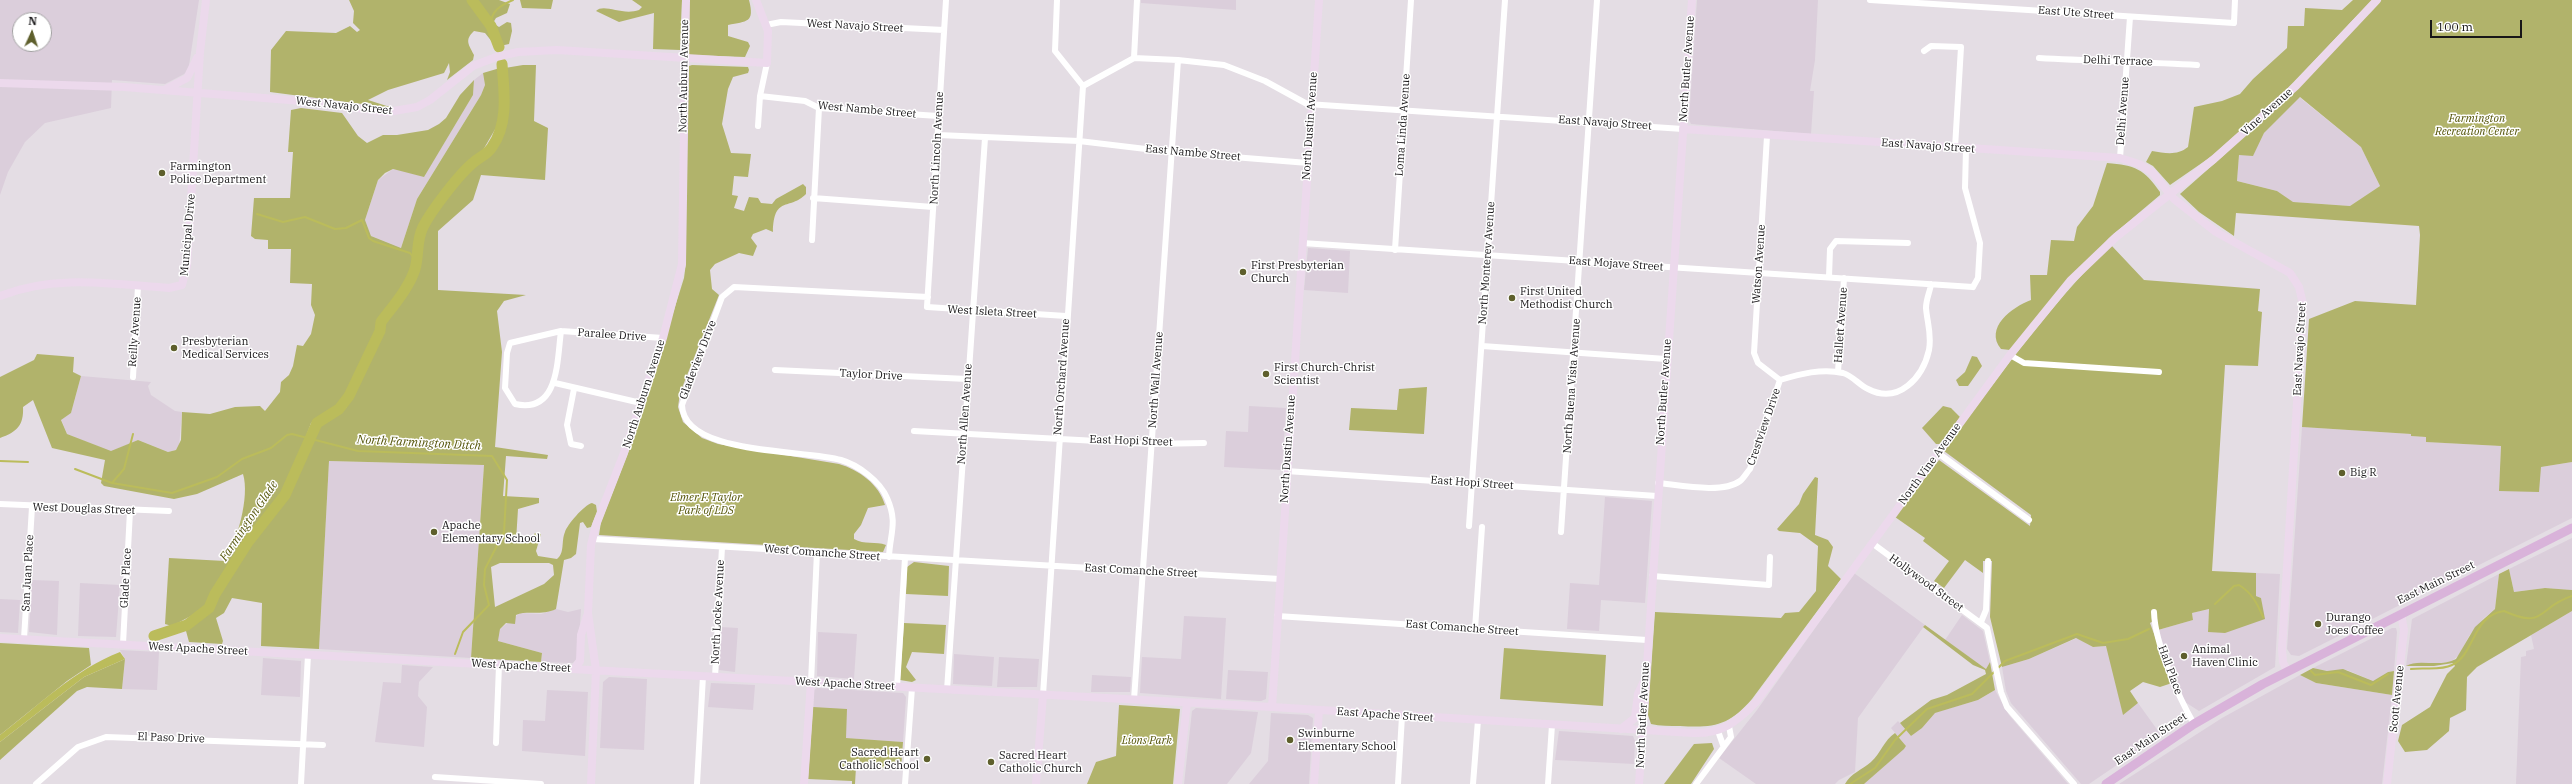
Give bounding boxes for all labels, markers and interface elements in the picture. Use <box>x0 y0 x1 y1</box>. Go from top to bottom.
street label: East Ute Street <box>2038 4 2114 22</box>
north arrow <box>12 12 52 52</box>
scale bar <box>2432 12 2524 38</box>
text: N <box>28 14 37 28</box>
street label: North Butler Avenue <box>1677 16 1697 122</box>
street label: West Navajo Street <box>806 17 904 35</box>
street label: North Auburn Avenue <box>676 19 692 133</box>
text: 100 m <box>2437 19 2473 34</box>
street label: Delhi Terrace <box>2083 53 2153 69</box>
street label: North Dustin Avenue <box>1300 71 1320 181</box>
street label: Loma Linda Avenue <box>1393 73 1413 177</box>
street label: Delhi Avenue <box>2114 76 2132 146</box>
street label: Vine Avenue <box>2239 85 2295 139</box>
street label: North Lincoln Avenue <box>927 91 947 205</box>
street label: West Navajo Street <box>295 94 393 118</box>
street label: West Nambe Street <box>817 99 917 121</box>
park label: Farmington Recreation Center <box>2435 112 2519 138</box>
street label: East Navajo Street <box>1558 113 1652 133</box>
street label: East Navajo Street <box>1881 136 1975 156</box>
street label: East Nambe Street <box>1145 142 1241 164</box>
place label: Farmington Police Department <box>170 160 266 186</box>
marker: Farmington Police Department <box>157 168 167 178</box>
street label: Municipal Drive <box>178 193 198 277</box>
street label: North Monterey Avenue <box>1476 201 1498 325</box>
street label: Watson Avenue <box>1750 224 1768 304</box>
street label: East Mojave Street <box>1568 254 1664 274</box>
place label: First Presbyterian Church <box>1251 259 1344 285</box>
marker: First Presbyterian Church <box>1238 267 1248 277</box>
place label: First United Methodist Church <box>1520 285 1613 311</box>
street label: Hallett Avenue <box>1832 287 1850 363</box>
marker: First United Methodist Church <box>1507 293 1517 303</box>
street label: Reilly Avenue <box>126 296 144 368</box>
street label: East Navajo Street <box>2291 302 2309 396</box>
street label: West Isleta Street <box>947 303 1037 321</box>
street label: Gladeview Drive <box>677 318 719 402</box>
street label: North Orchard Avenue <box>1051 318 1073 436</box>
street label: North Buena Vista Avenue <box>1561 318 1583 454</box>
street label: Paralee Drive <box>577 326 647 344</box>
street label: North Wall Avenue <box>1146 331 1166 429</box>
place label: Presbyterian Medical Services <box>182 335 269 361</box>
street label: North Auburn Avenue <box>620 338 668 450</box>
street label: North Butler Avenue <box>1654 339 1674 445</box>
marker: Presbyterian Medical Services <box>169 343 179 353</box>
place label: First Church-Christ Scientist <box>1274 361 1375 387</box>
street label: North Allen Avenue <box>955 363 975 465</box>
street label: Taylor Drive <box>839 367 903 383</box>
marker: First Church-Christ Scientist <box>1261 369 1271 379</box>
street label: Crestview Drive <box>1745 387 1783 467</box>
street label: North Dustin Avenue <box>1278 394 1298 504</box>
street label: North Vine Avenue <box>1896 421 1964 507</box>
water label: North Farmington Ditch <box>357 433 481 453</box>
street label: East Hopi Street <box>1089 433 1173 449</box>
place label: Big R <box>2350 466 2377 480</box>
marker: Big R <box>2337 468 2347 478</box>
street label: East Hopi Street <box>1430 474 1514 492</box>
water label: Farmington Glade <box>217 478 281 564</box>
park label: Elmer F. Taylor Park of LDS <box>670 491 742 517</box>
street label: West Douglas Street <box>32 501 136 517</box>
place label: Apache Elementary School <box>442 519 540 545</box>
marker: Apache Elementary School <box>429 527 439 537</box>
street label: San Juan Place <box>19 534 37 612</box>
street label: West Comanche Street <box>763 542 881 564</box>
street label: Glade Place <box>118 548 134 608</box>
street label: Hollywood Street <box>1886 552 1966 614</box>
street label: North Locke Avenue <box>709 559 727 665</box>
street label: East Main Street <box>2395 559 2477 607</box>
street label: East Comanche Street <box>1084 561 1198 581</box>
place label: Durango Joes Coffee <box>2326 611 2383 637</box>
street label: East Comanche Street <box>1405 617 1519 639</box>
marker: Durango Joes Coffee <box>2313 619 2323 629</box>
street label: West Apache Street <box>148 640 248 658</box>
place label: Animal Haven Clinic <box>2192 643 2258 669</box>
street label: Hall Place <box>2155 644 2185 696</box>
marker: Animal Haven Clinic <box>2179 651 2189 661</box>
street label: West Apache Street <box>471 657 571 675</box>
street label: North Butler Avenue <box>1634 662 1652 768</box>
street label: Scott Avenue <box>2387 665 2407 733</box>
street label: West Apache Street <box>795 675 895 693</box>
street label: East Apache Street <box>1336 705 1434 725</box>
street label: East Main Street <box>2112 710 2190 768</box>
place label: Swinburne Elementary School <box>1298 727 1396 753</box>
street label: El Paso Drive <box>137 730 205 746</box>
park label: Lions Park <box>1122 734 1172 748</box>
marker: Swinburne Elementary School <box>1285 735 1295 745</box>
place label: Sacred Heart Catholic School <box>839 746 919 772</box>
place label: Sacred Heart Catholic Church <box>999 749 1082 775</box>
marker: Sacred Heart Catholic School <box>922 754 932 764</box>
marker: Sacred Heart Catholic Church <box>986 757 996 767</box>

